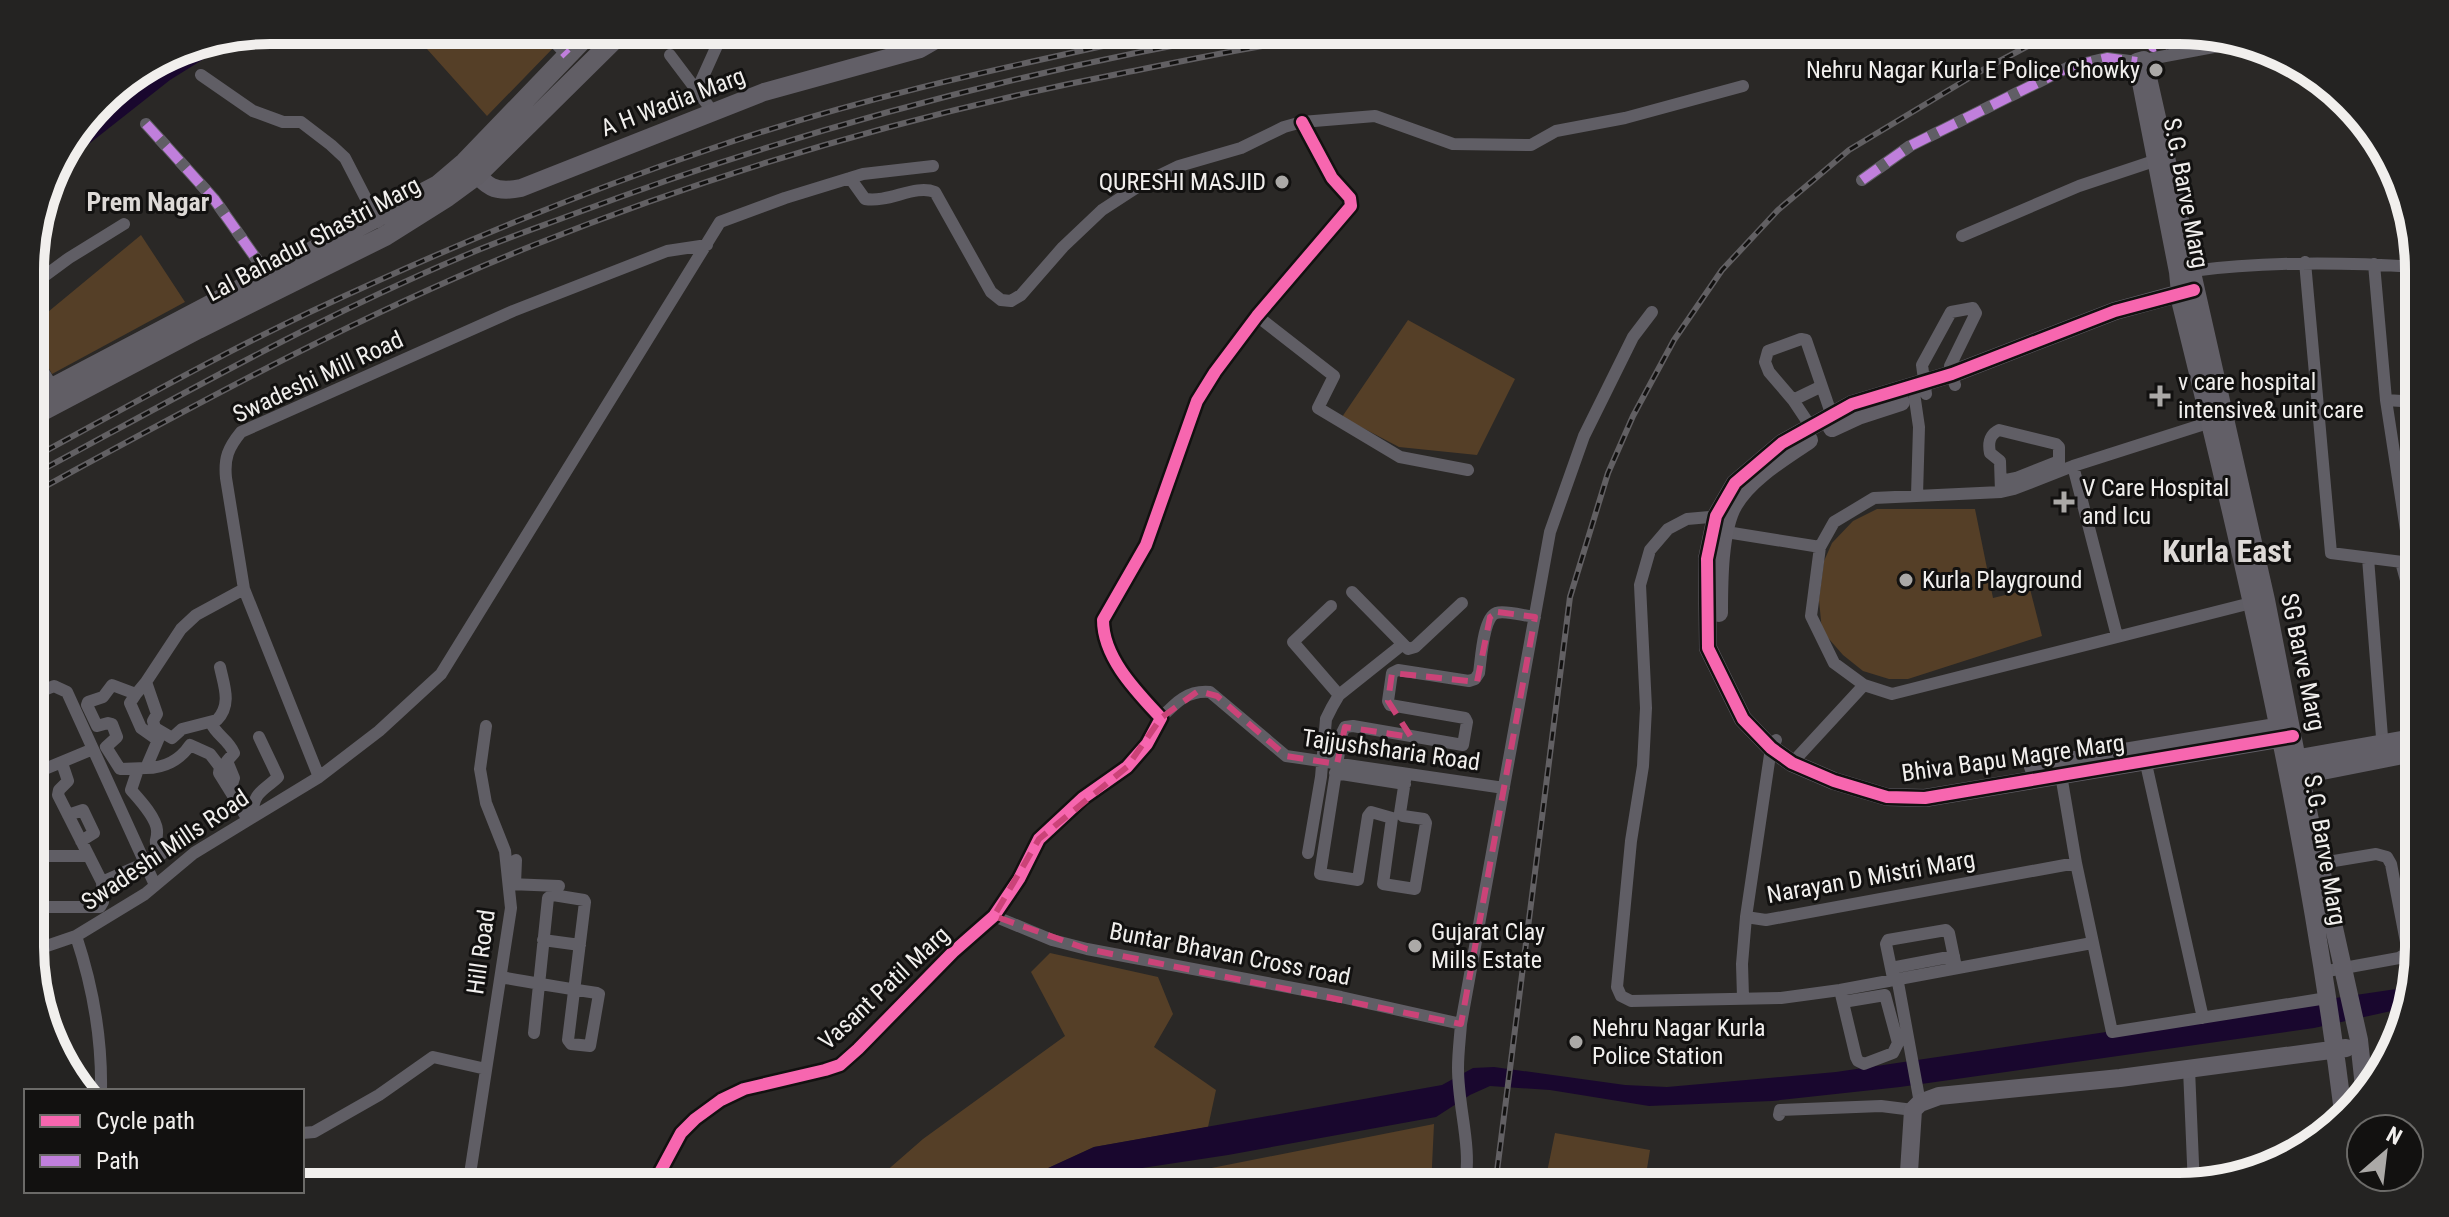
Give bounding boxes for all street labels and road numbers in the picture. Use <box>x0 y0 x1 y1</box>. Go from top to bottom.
street label: A H Wadia Marg <box>597 62 749 142</box>
street label: S.G. Barve Marg <box>2158 116 2214 270</box>
street label: Lal Bahadur Shastri Marg <box>201 171 425 307</box>
street label: Swadeshi Mill Road <box>228 325 408 429</box>
street label: SG Barve Marg <box>2275 591 2331 733</box>
street label: Tajjushsharia Road <box>1300 724 1482 776</box>
street label: Bhiva Bapu Magre Marg <box>1900 728 2126 788</box>
street label: S.G. Barve Marg <box>2298 773 2352 927</box>
street label: Swadeshi Mills Road <box>76 784 254 916</box>
street label: Narayan D Mistri Marg <box>1765 845 1977 909</box>
street label: Hill Road <box>461 908 501 996</box>
street label: Buntar Bhavan Cross road <box>1107 917 1353 991</box>
street label: Vasant Patil Marg <box>813 920 955 1056</box>

